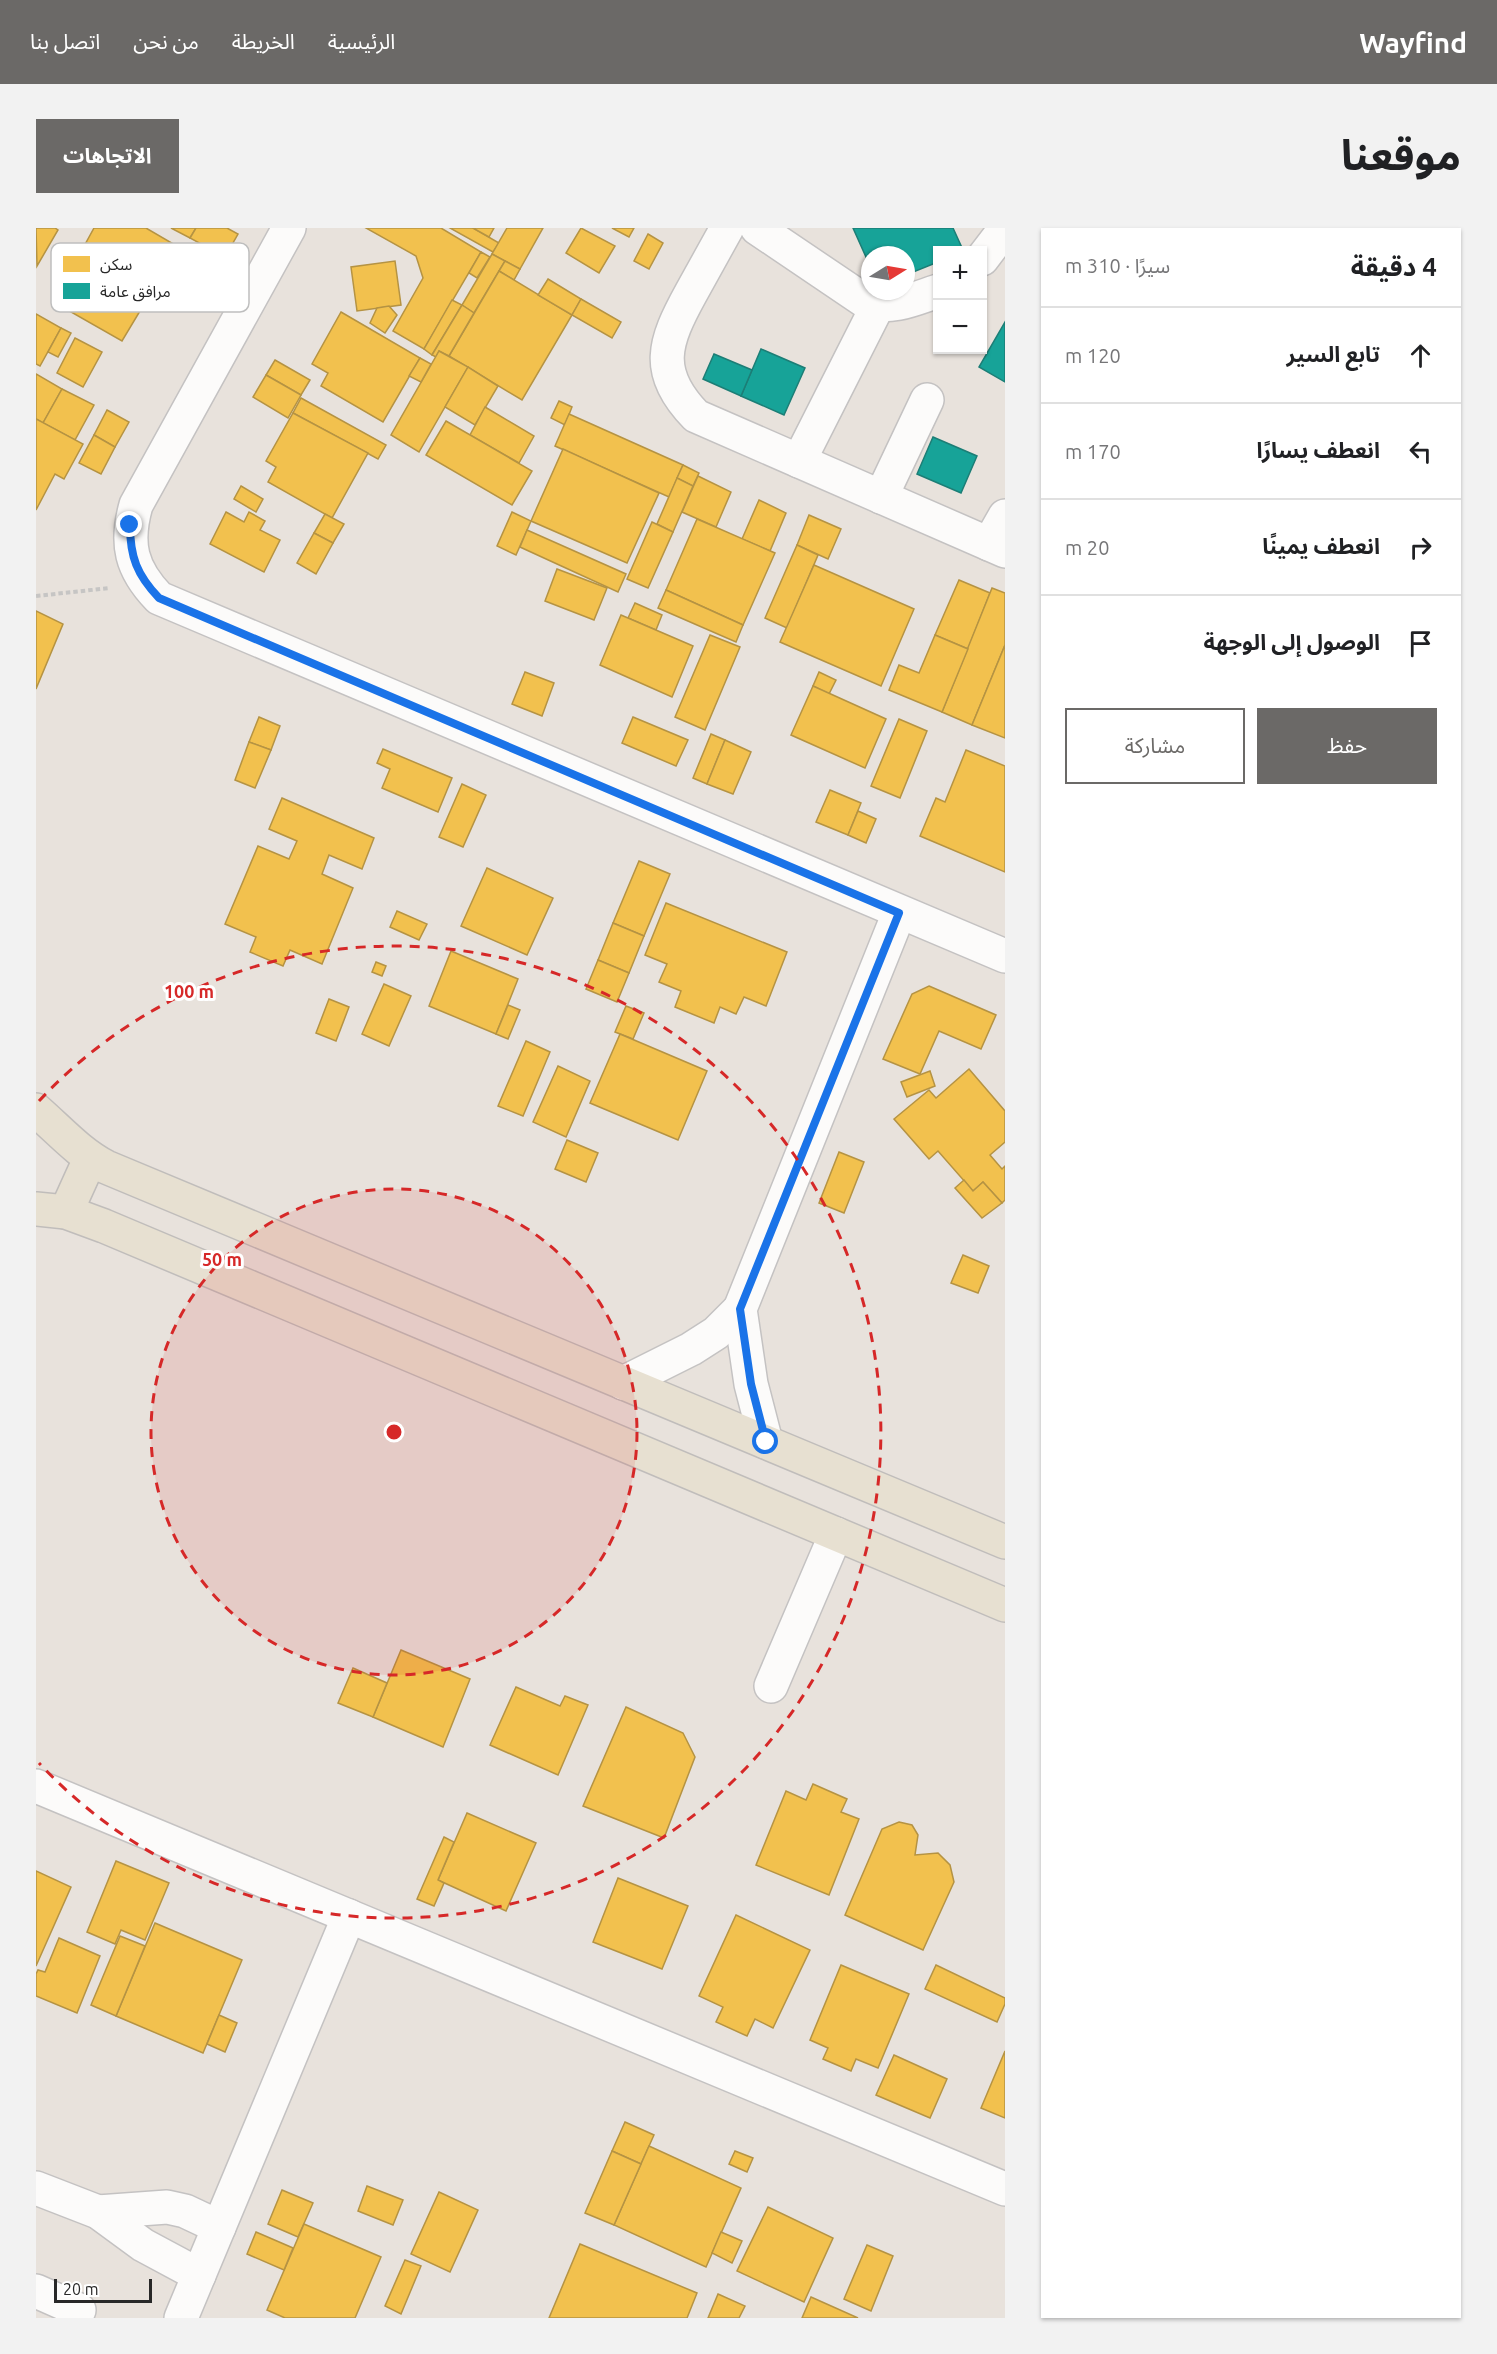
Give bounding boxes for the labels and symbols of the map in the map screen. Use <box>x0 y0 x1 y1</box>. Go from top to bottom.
legend <box>51 243 249 312</box>
north arrow <box>861 246 915 300</box>
text: سكن <box>100 255 132 274</box>
text: مرافق عامة <box>100 282 171 302</box>
route end <box>116 511 142 537</box>
text: 100 m <box>164 981 214 1001</box>
text: 50 m <box>202 1249 242 1269</box>
centre of rings <box>384 1422 404 1442</box>
route start <box>752 1428 778 1454</box>
scale bar <box>54 2276 152 2304</box>

